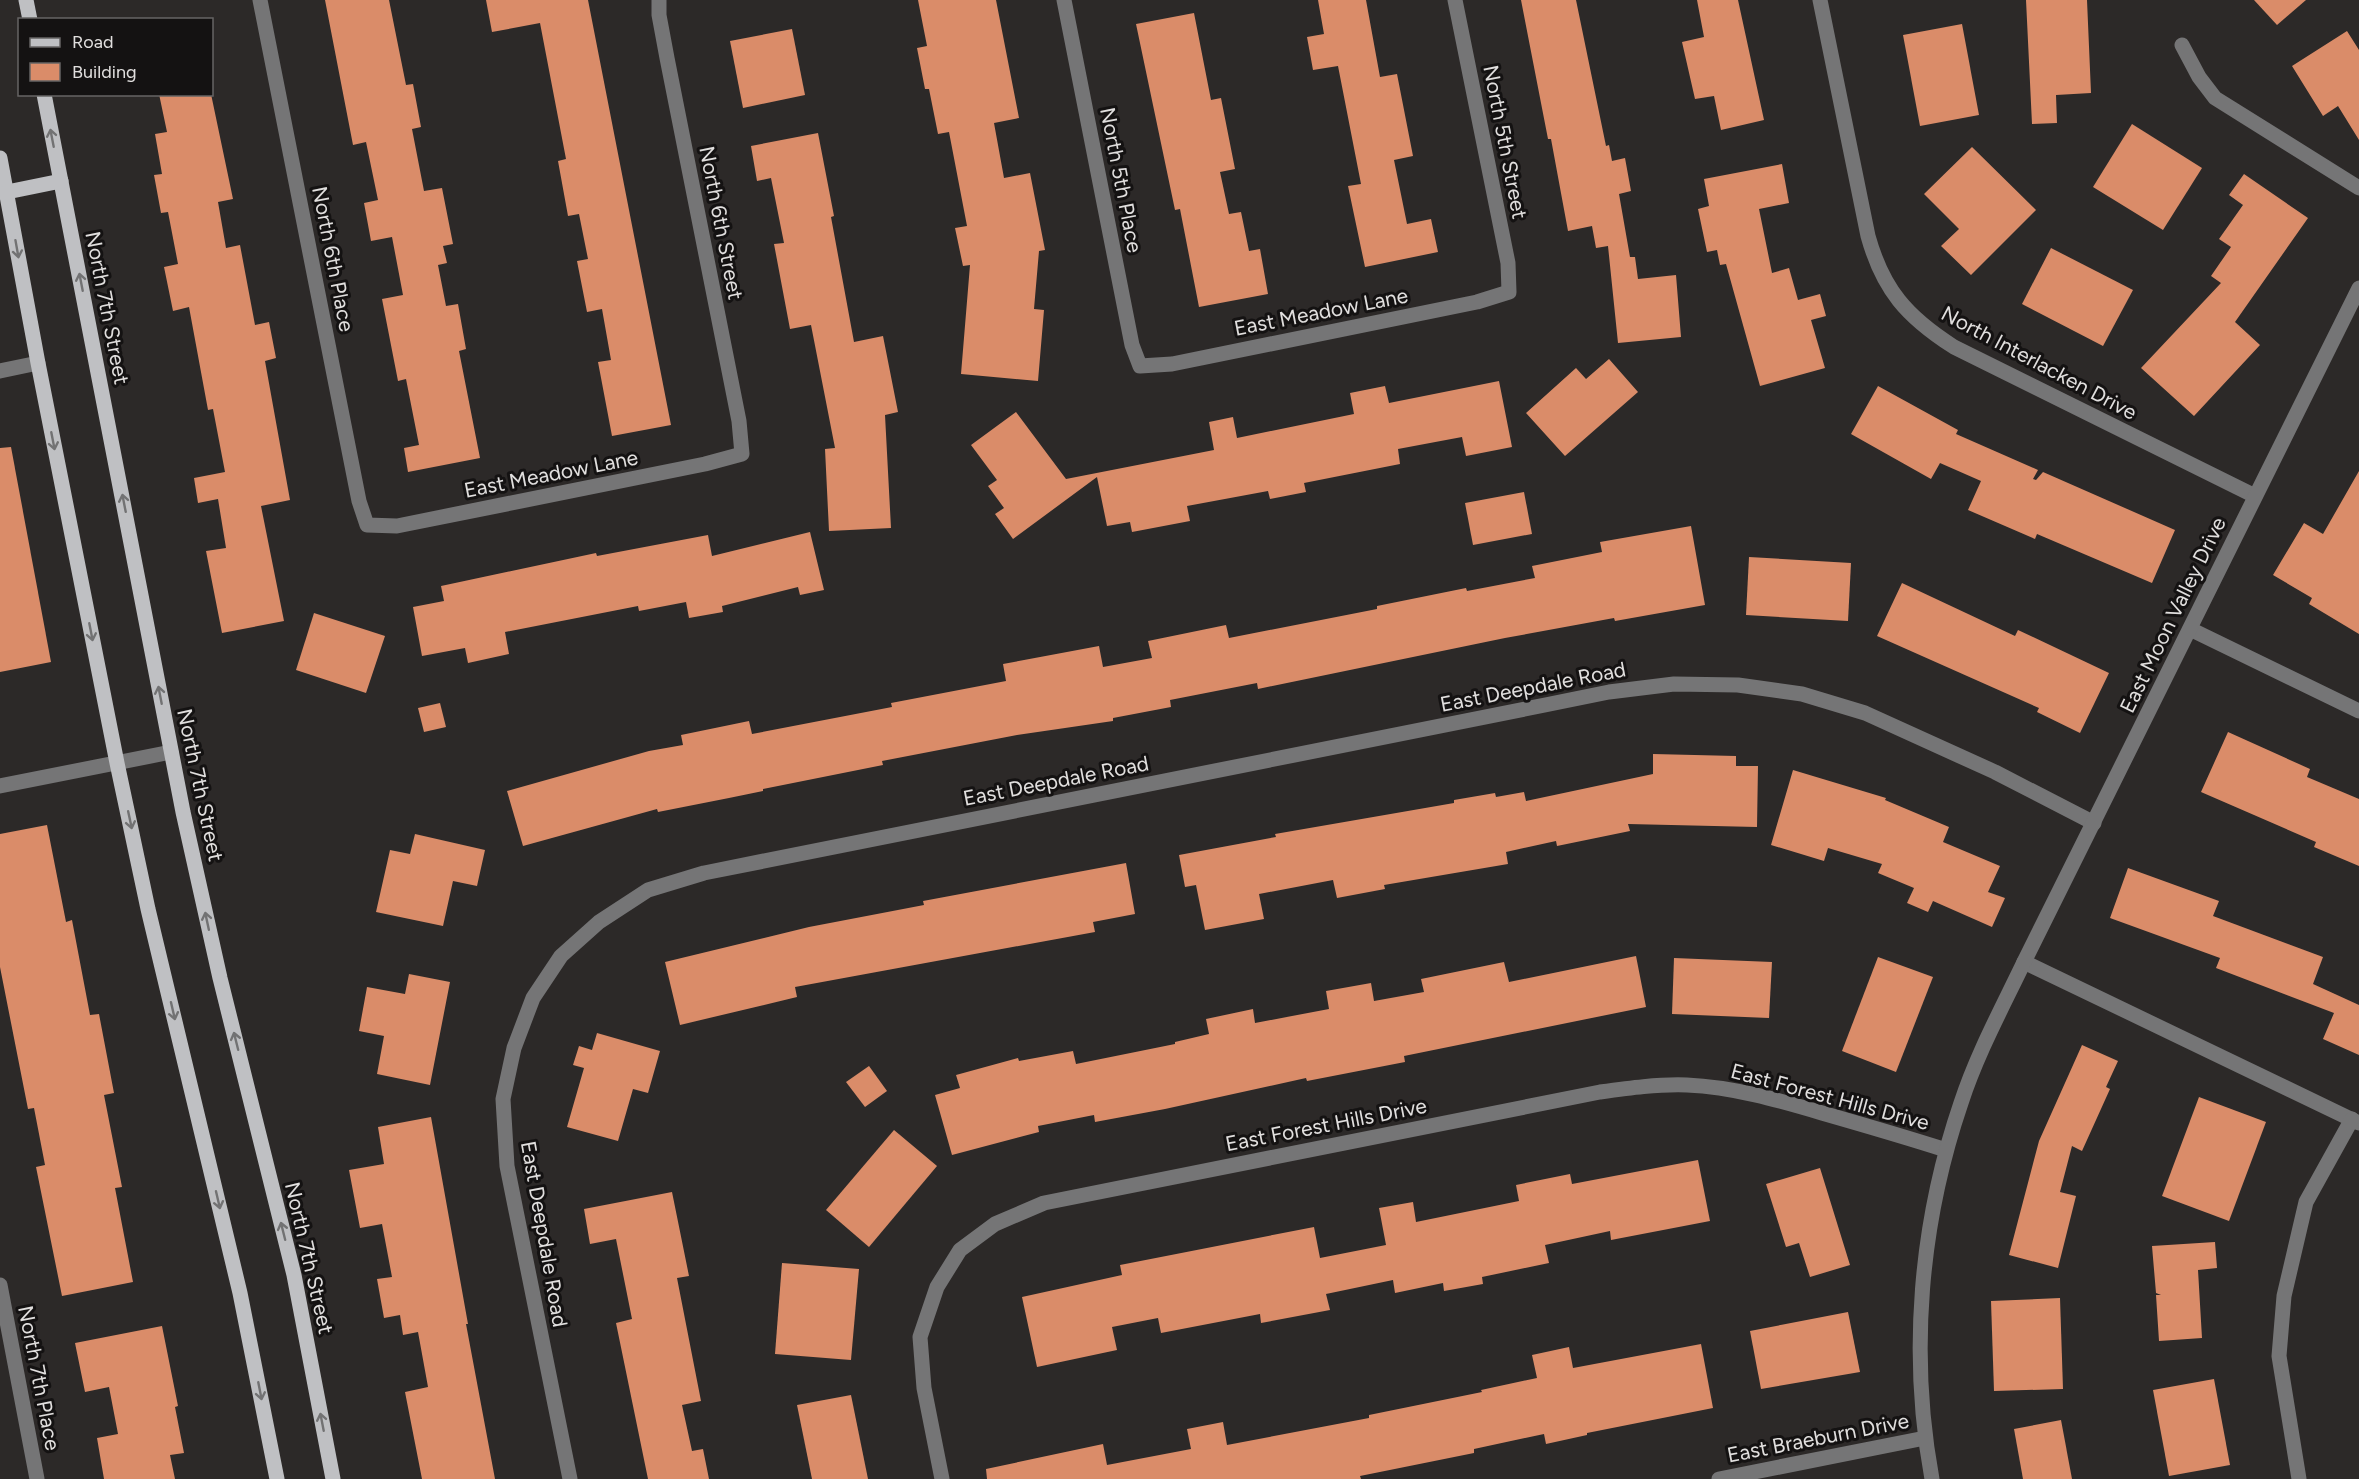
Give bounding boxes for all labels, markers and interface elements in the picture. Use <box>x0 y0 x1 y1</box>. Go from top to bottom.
legend <box>18 18 213 96</box>
text: Road <box>72 31 113 53</box>
text: Building <box>72 61 137 83</box>
street label: North 5th Street <box>1478 63 1533 221</box>
street label: North 5th Place <box>1095 105 1148 255</box>
one-way arrow <box>46 128 57 148</box>
street label: North 6th Street <box>694 144 749 302</box>
street label: North 6th Place <box>307 184 360 334</box>
street label: North 7th Street <box>80 229 135 387</box>
one-way arrow <box>12 239 23 259</box>
one-way arrow <box>75 272 86 292</box>
street label: East Meadow Lane <box>1232 282 1410 341</box>
street label: North Interlacken Drive <box>1937 300 2141 425</box>
one-way arrow <box>48 431 59 450</box>
street label: East Meadow Lane <box>462 444 640 503</box>
one-way arrow <box>118 494 129 514</box>
street label: East Moon Valley Drive <box>2114 513 2231 717</box>
one-way arrow <box>86 622 97 642</box>
street label: East Deepdale Road <box>1438 656 1628 717</box>
one-way arrow <box>154 686 165 705</box>
street label: North 7th Street <box>172 706 229 864</box>
street label: East Deepdale Road <box>961 750 1151 811</box>
one-way arrow <box>124 811 136 830</box>
one-way arrow <box>201 912 212 931</box>
one-way arrow <box>168 1000 179 1020</box>
one-way arrow <box>229 1032 241 1051</box>
street label: East Forest Hills Drive <box>1728 1058 1932 1135</box>
street label: East Forest Hills Drive <box>1223 1093 1429 1156</box>
street label: East Deepdale Road <box>516 1139 573 1329</box>
street label: North 7th Street <box>280 1179 339 1336</box>
one-way arrow <box>213 1190 225 1209</box>
one-way arrow <box>276 1221 288 1240</box>
street label: North 7th Place <box>13 1303 66 1452</box>
one-way arrow <box>255 1380 266 1400</box>
street label: East Braeburn Drive <box>1725 1408 1911 1467</box>
one-way arrow <box>316 1412 327 1432</box>

